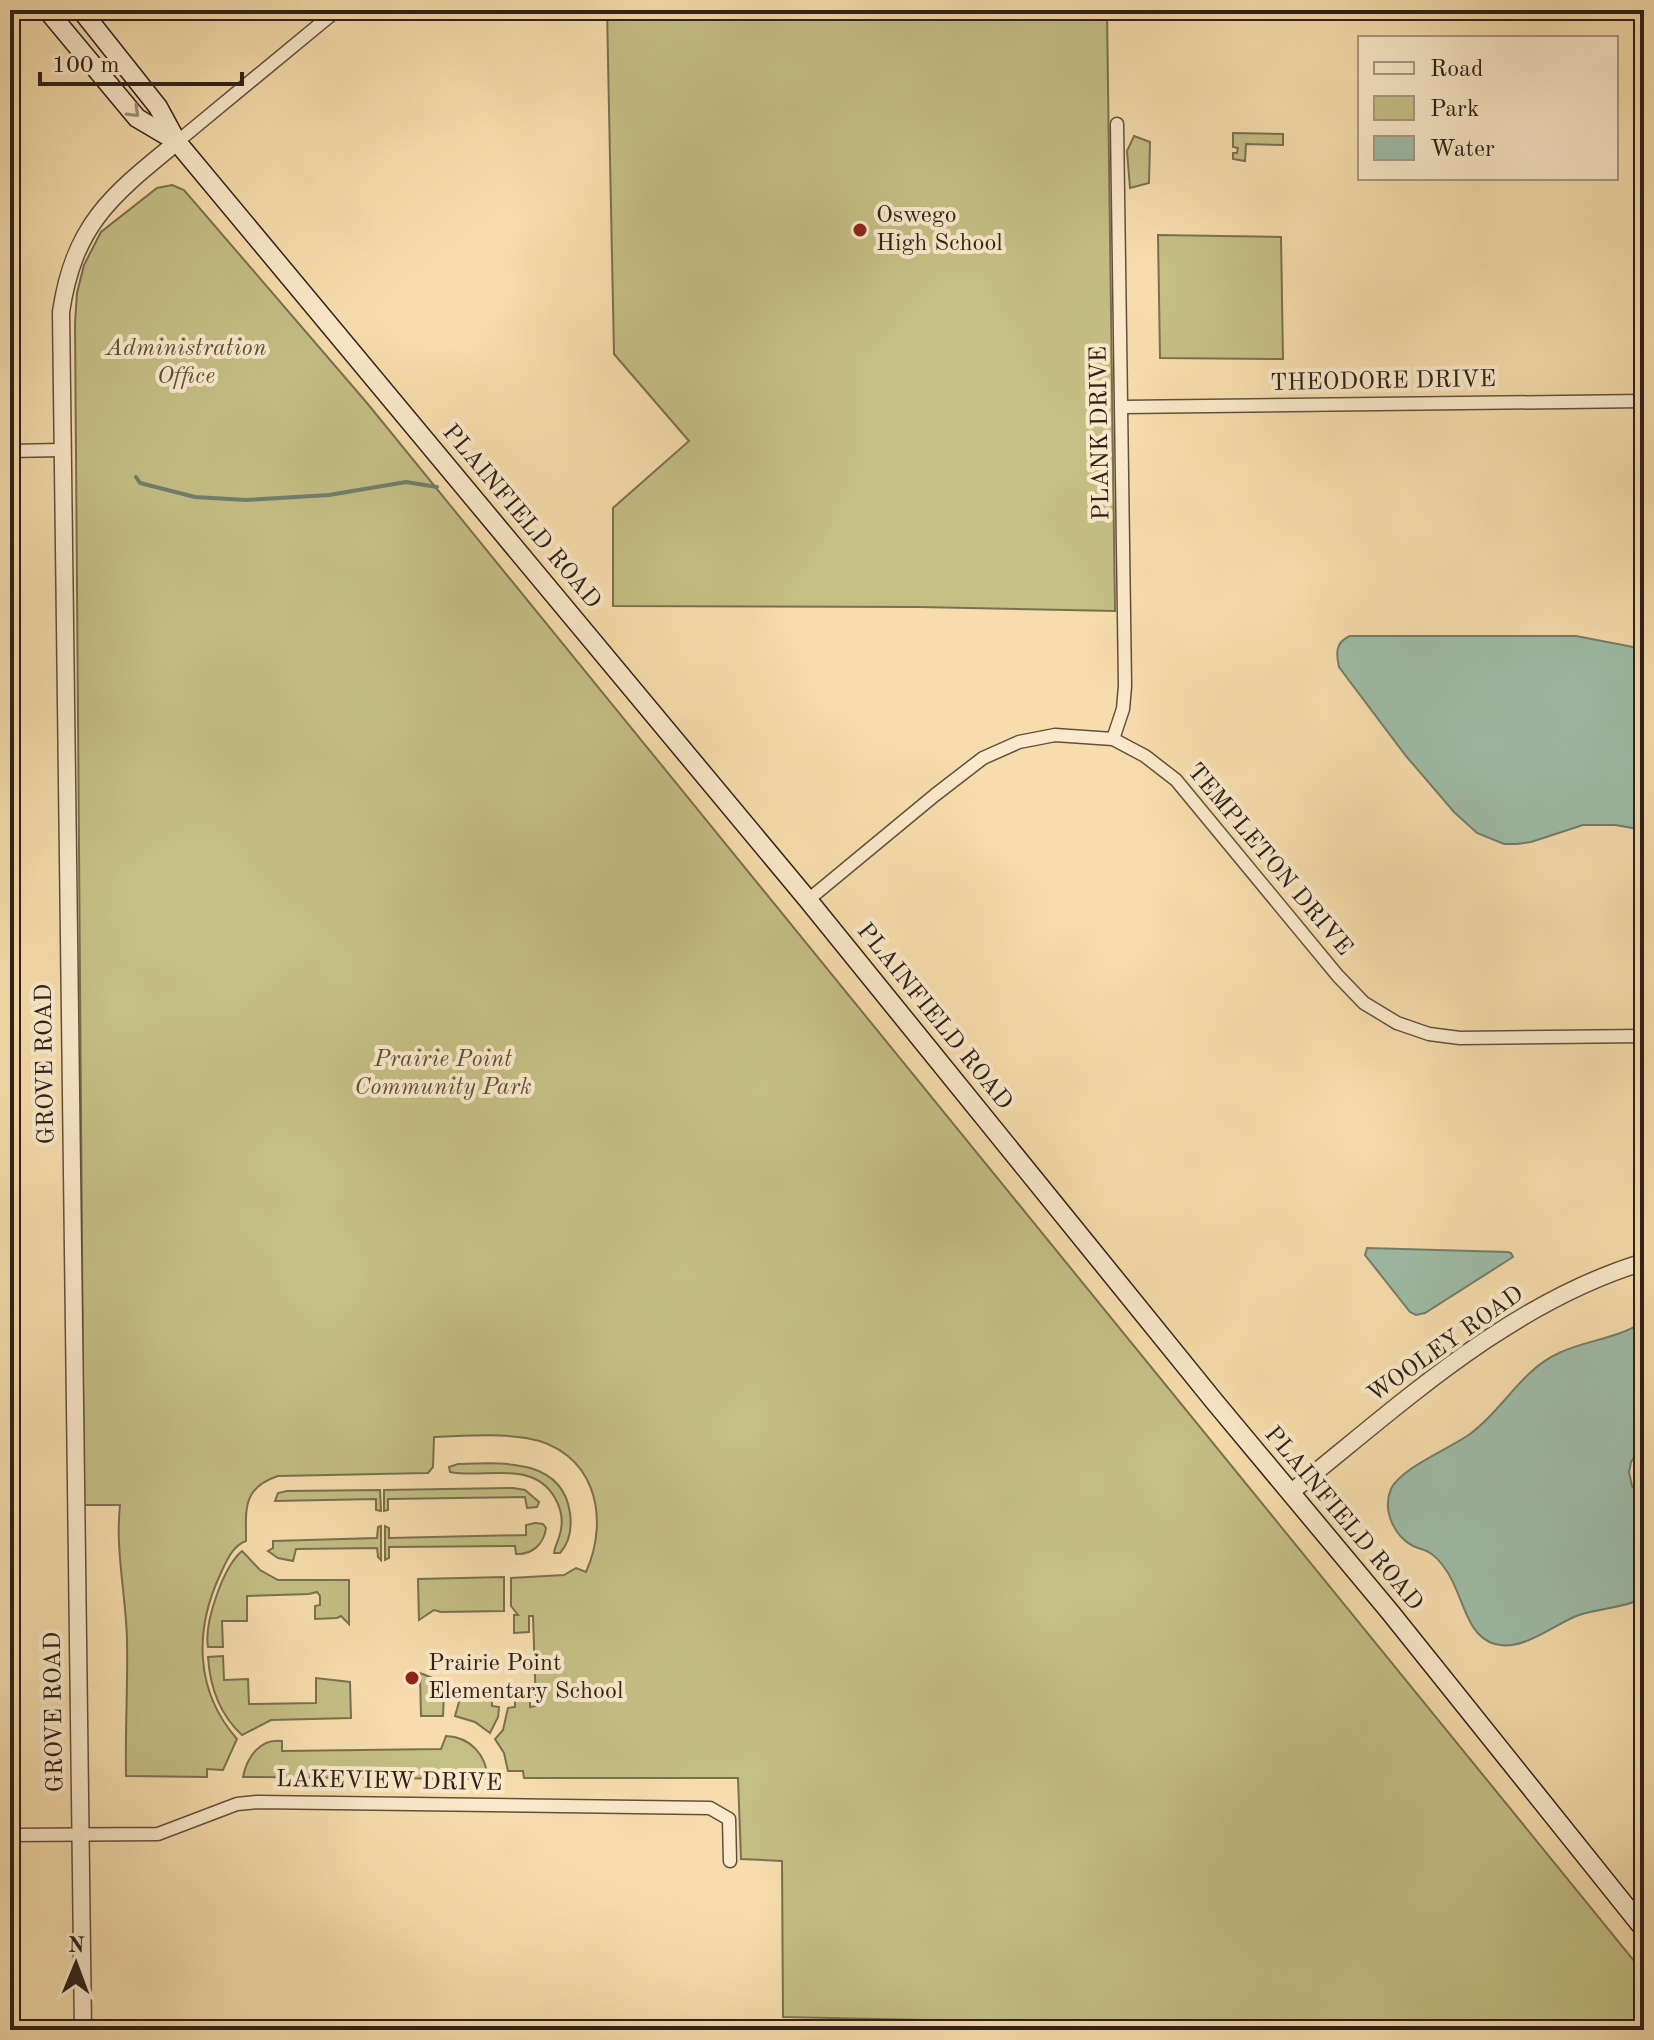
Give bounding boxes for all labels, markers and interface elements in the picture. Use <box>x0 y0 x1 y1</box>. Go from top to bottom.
scale bar <box>40 36 242 86</box>
legend <box>1358 36 1618 180</box>
text: 100 m <box>52 54 120 78</box>
text: Road <box>1430 58 1483 82</box>
text: Park <box>1430 98 1479 122</box>
one-way arrow <box>124 103 139 117</box>
text: Water <box>1430 138 1495 162</box>
place label: Oswego High School <box>876 204 1003 256</box>
marker: Oswego High School <box>851 221 869 239</box>
park label: Administration Office <box>104 337 267 389</box>
street label: PLANK DRIVE <box>1087 346 1115 520</box>
street label: THEODORE DRIVE <box>1270 368 1496 396</box>
street label: PLAINFIELD ROAD <box>437 420 605 614</box>
street label: TEMPLETON DRIVE <box>1182 759 1356 961</box>
street label: PLAINFIELD ROAD <box>852 919 1016 1115</box>
street label: GROVE ROAD <box>33 983 59 1145</box>
park label: Prairie Point Community Park <box>354 1048 532 1100</box>
street label: WOOLEY ROAD <box>1364 1282 1528 1408</box>
street label: PLAINFIELD ROAD <box>1259 1422 1427 1616</box>
street label: GROVE ROAD <box>42 1631 68 1793</box>
place label: Prairie Point Elementary School <box>428 1652 623 1704</box>
marker: Prairie Point Elementary School <box>403 1669 421 1687</box>
street label: LAKEVIEW DRIVE <box>276 1768 502 1796</box>
north arrow <box>36 1924 116 2004</box>
text: N <box>68 1935 85 1957</box>

